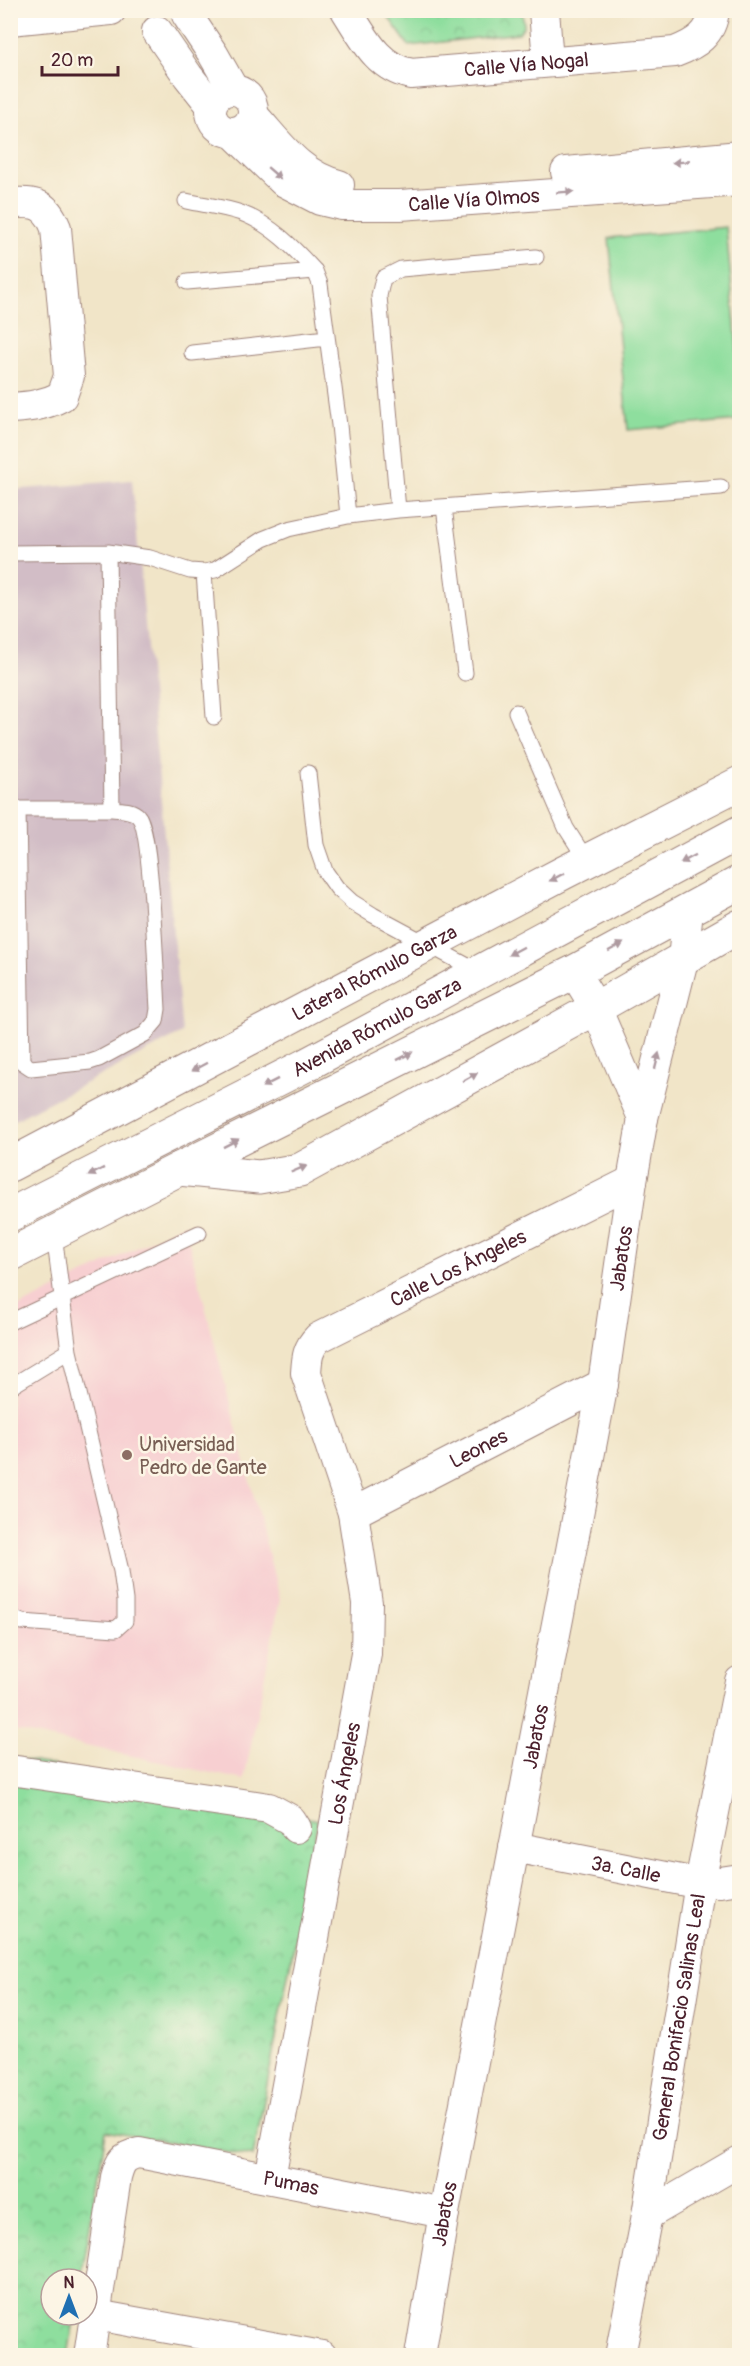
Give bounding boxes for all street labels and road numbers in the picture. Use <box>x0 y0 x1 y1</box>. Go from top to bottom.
street label: Calle Vía Nogal <box>463 47 590 83</box>
street label: Calle Vía Olmos <box>407 183 541 217</box>
street label: Lateral Rómulo Garza <box>288 919 461 1027</box>
street label: Avenida Rómulo Garza <box>288 972 466 1083</box>
street label: Calle Los Ángeles <box>386 1224 530 1313</box>
street label: Jabatos <box>604 1224 638 1292</box>
street label: Leones <box>445 1423 512 1474</box>
street label: Jabatos <box>517 1702 554 1771</box>
street label: Los Ángeles <box>323 1721 366 1827</box>
street label: 3a. Calle <box>589 1851 663 1889</box>
street label: General Bonifacio Salinas Leal <box>647 1892 711 2143</box>
street label: Pumas <box>261 2166 321 2201</box>
street label: Jabatos <box>427 2180 463 2248</box>

